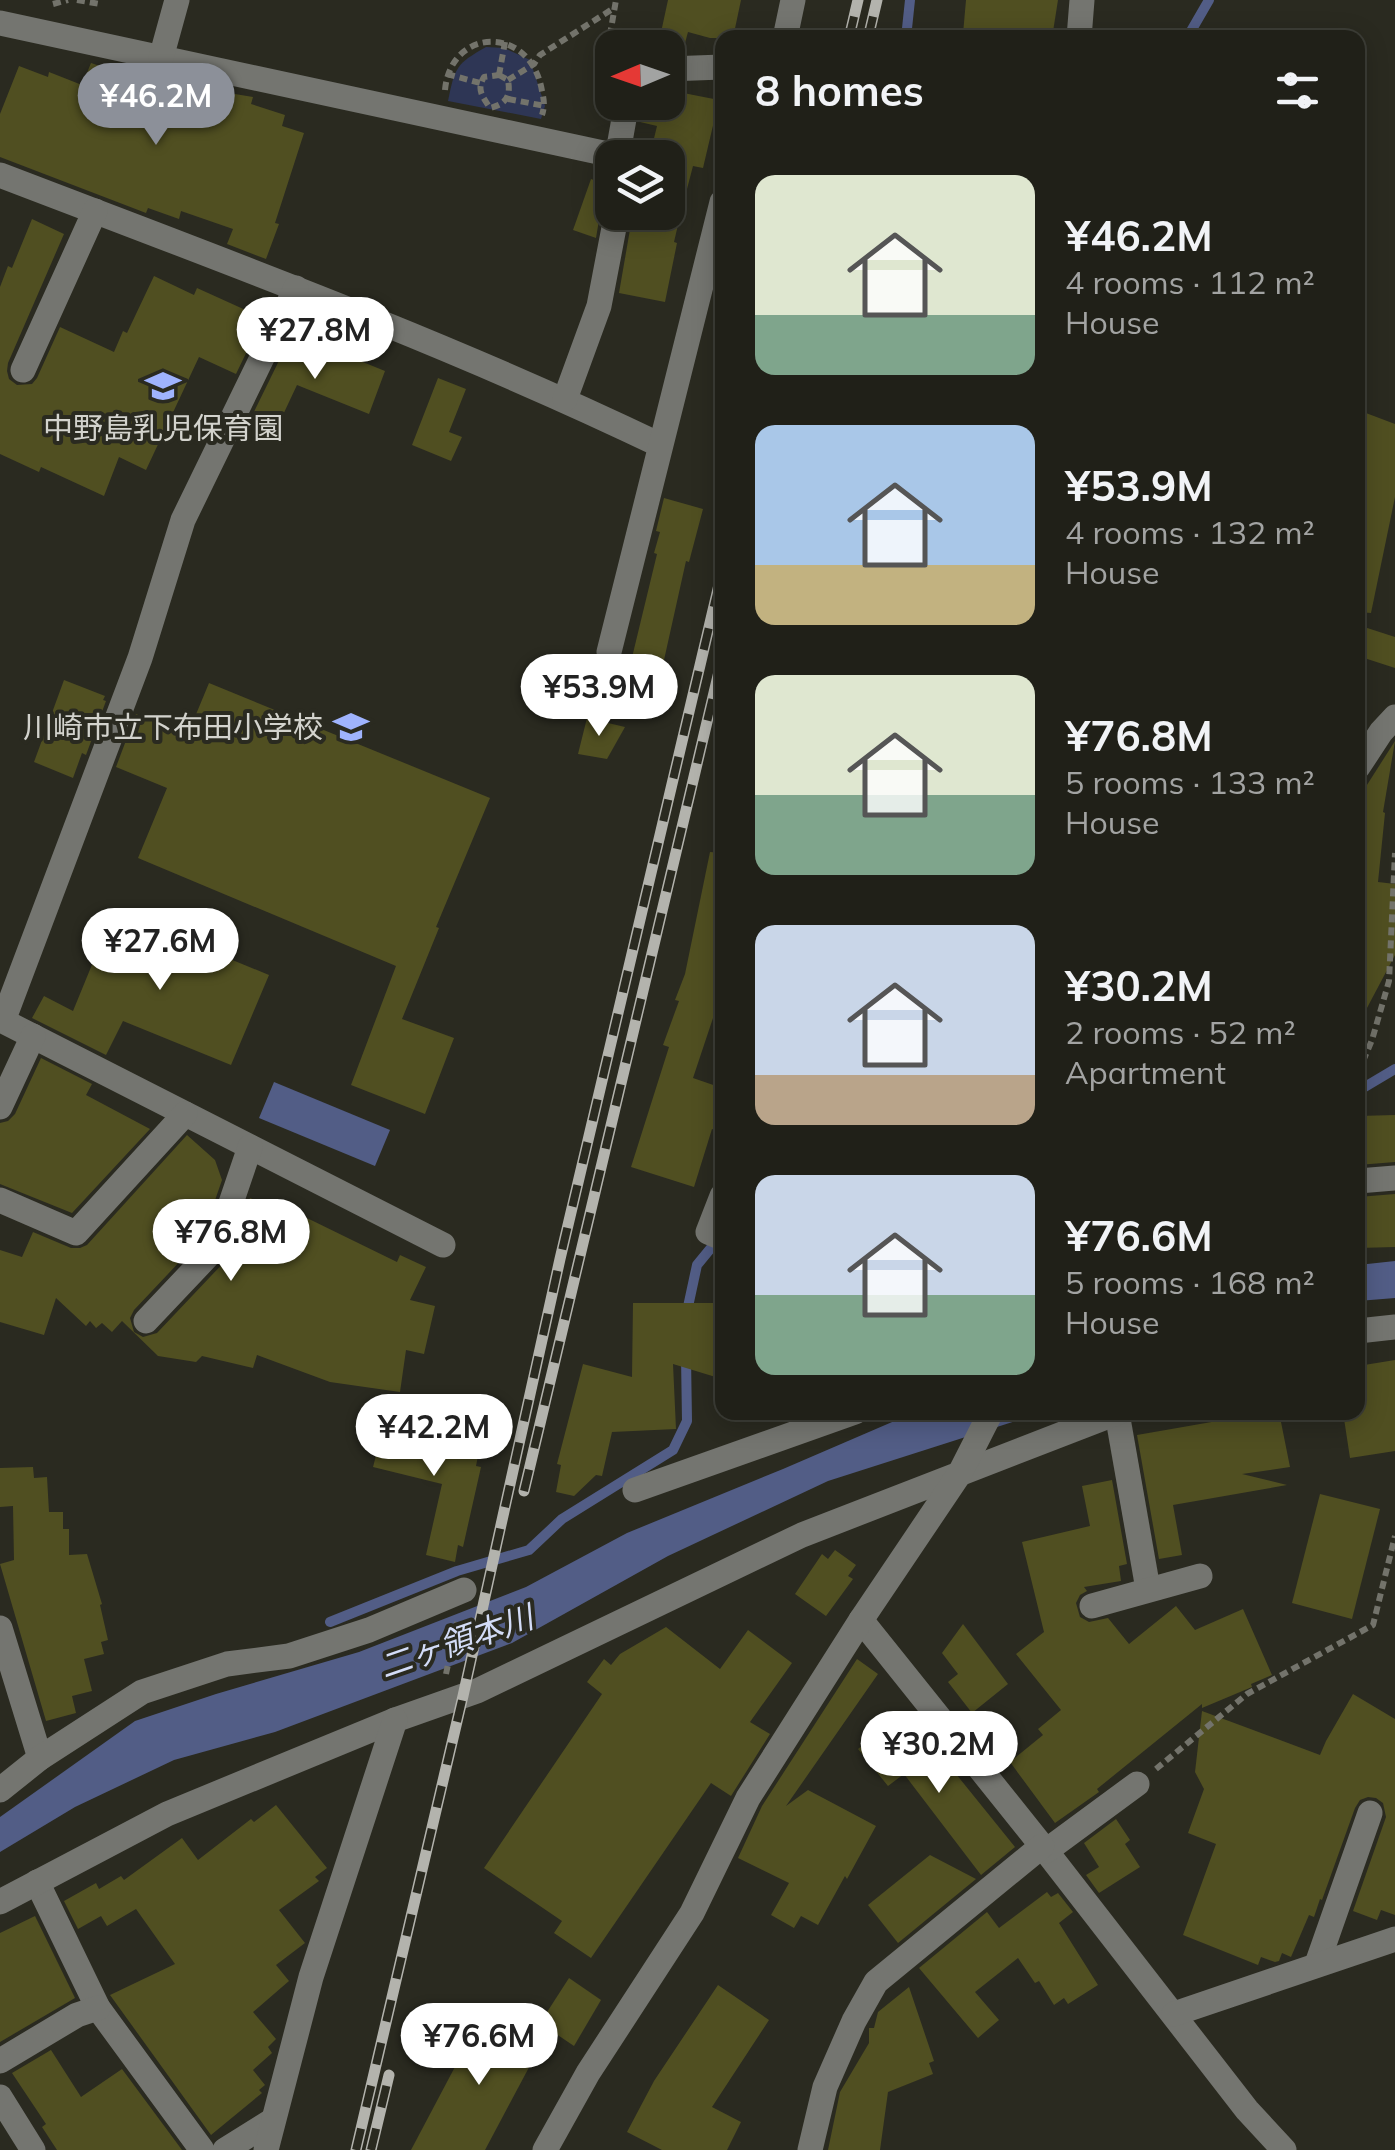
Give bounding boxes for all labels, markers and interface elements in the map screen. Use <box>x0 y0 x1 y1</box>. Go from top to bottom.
north arrow <box>595 30 685 120</box>
map controls <box>595 30 685 230</box>
pin: ¥46.2M <box>75 63 237 148</box>
icon: filters <box>1270 63 1325 118</box>
text: 8 homes <box>755 64 924 117</box>
text: ¥46.2M <box>100 75 212 115</box>
button: layers <box>595 140 685 230</box>
text: ¥46.2M <box>1065 209 1213 262</box>
icon: home <box>835 215 955 335</box>
text: 4 rooms · 112 m² <box>1065 262 1315 302</box>
pin: ¥27.8M <box>234 297 396 382</box>
text: House <box>1065 302 1160 342</box>
text: ¥27.8M <box>259 309 371 349</box>
school or university icon: 中野島乳児保育園 <box>144 367 182 405</box>
place label: 中野島乳児保育園 <box>43 409 283 447</box>
text: ¥53.9M <box>1065 459 1213 512</box>
icon: home <box>835 465 955 585</box>
text: 4 rooms · 132 m² <box>1065 512 1315 552</box>
text: House <box>1065 552 1160 592</box>
pin: ¥53.9M <box>518 654 680 739</box>
text: ¥53.9M <box>543 666 655 706</box>
place label: 川崎市立下布田小学校 <box>23 708 323 746</box>
school or university icon: 川崎市立下布田小学校 <box>332 708 370 746</box>
text: ¥76.8M <box>1065 709 1213 762</box>
icon: home <box>835 715 955 835</box>
text: 5 rooms · 133 m² <box>1065 762 1315 802</box>
text: House <box>1065 802 1160 842</box>
pin: ¥27.6M <box>79 908 241 993</box>
text: ¥27.6M <box>104 920 216 960</box>
text: ¥30.2M <box>1065 959 1213 1012</box>
icon: home <box>835 965 955 1085</box>
text: 2 rooms · 52 m² <box>1065 1012 1296 1052</box>
text: Apartment <box>1065 1052 1226 1092</box>
pin: ¥76.8M <box>150 1199 312 1284</box>
text: ¥76.6M <box>1065 1209 1213 1262</box>
text: ¥76.8M <box>175 1211 287 1251</box>
icon: home <box>835 1215 955 1335</box>
text: 5 rooms · 168 m² <box>1065 1262 1315 1302</box>
text: House <box>1065 1302 1160 1342</box>
pin: ¥42.2M <box>353 1394 515 1479</box>
text: ¥42.2M <box>378 1406 490 1446</box>
water label: 二ヶ領本川 <box>374 1595 541 1686</box>
pin: ¥30.2M <box>858 1711 1020 1796</box>
text: ¥30.2M <box>883 1723 995 1763</box>
pin: ¥76.6M <box>398 2003 560 2088</box>
text: ¥76.6M <box>423 2015 535 2055</box>

